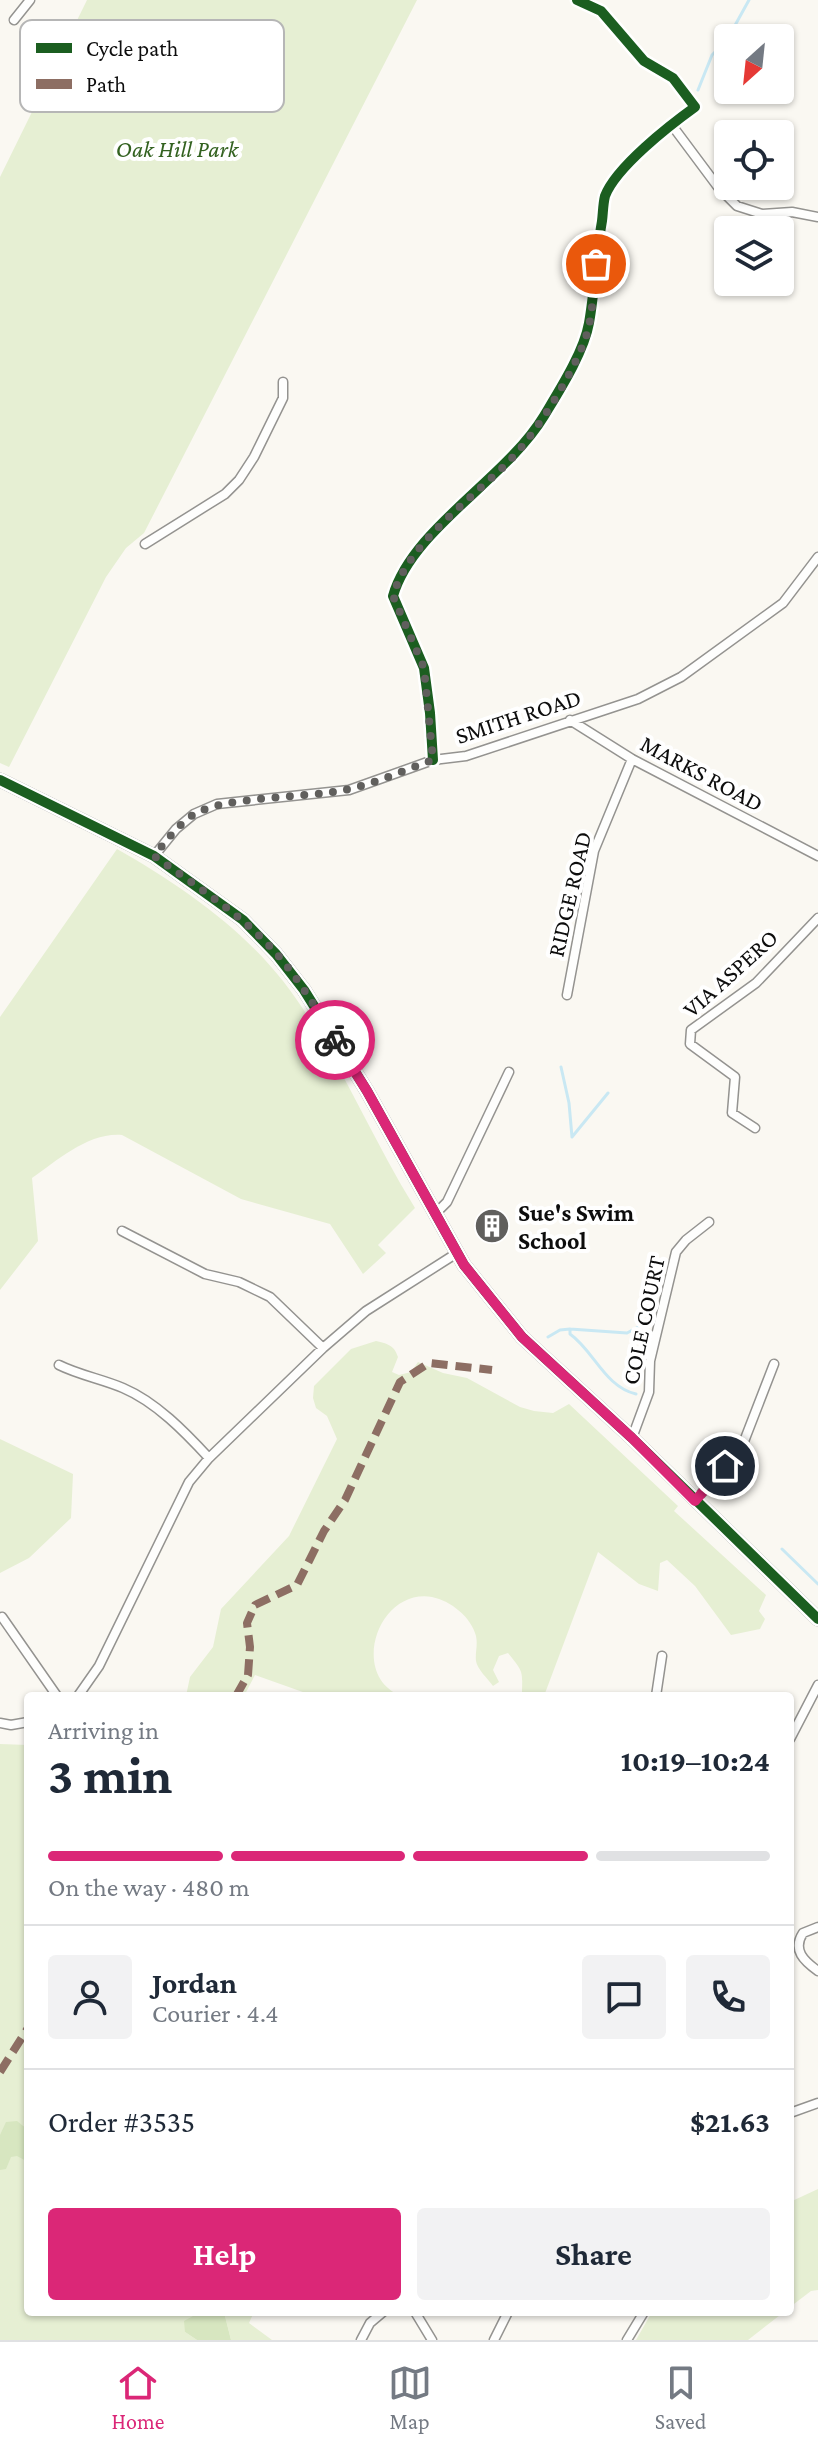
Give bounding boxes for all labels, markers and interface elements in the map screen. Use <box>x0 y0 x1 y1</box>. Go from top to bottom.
legend <box>20 20 284 112</box>
north arrow <box>714 24 794 104</box>
map controls <box>714 24 794 296</box>
text: Cycle path <box>86 36 178 61</box>
text: Path <box>86 72 126 97</box>
button: locate <box>714 120 794 200</box>
park label: Oak Hill Park <box>116 135 240 162</box>
button: layers <box>714 216 794 296</box>
pin <box>562 230 630 298</box>
icon: bag <box>574 242 618 286</box>
street label: SMITH ROAD <box>452 683 584 749</box>
street label: MARKS ROAD <box>636 729 768 817</box>
street label: RIDGE ROAD <box>541 829 597 959</box>
street label: VIA ASPERO <box>677 923 783 1023</box>
courier <box>295 1000 375 1080</box>
icon: bike <box>313 1018 357 1062</box>
place label: Sue's Swim School <box>518 1199 635 1254</box>
building icon: Sue's Swim School <box>473 1207 511 1245</box>
street label: COLE COURT <box>616 1253 670 1387</box>
pin <box>691 1432 759 1500</box>
icon: home <box>703 1444 747 1488</box>
text: Arriving in <box>48 1716 159 1745</box>
text: 10:19–10:24 <box>621 1744 770 1777</box>
text: 3 min <box>48 1746 172 1804</box>
text: On the way · 480 m <box>48 1873 250 1902</box>
button: person <box>48 1955 132 2039</box>
button: chat <box>582 1955 666 2039</box>
button: phone <box>686 1955 770 2039</box>
text: Jordan <box>152 1966 237 1999</box>
text: Courier · 4.4 <box>152 1999 278 2028</box>
text: Order #3535 <box>48 2105 195 2138</box>
text: $21.63 <box>690 2105 770 2138</box>
button: Help <box>48 2208 401 2300</box>
button: Share <box>417 2208 770 2300</box>
tab: Home <box>112 2361 164 2434</box>
tab: Map <box>388 2361 432 2434</box>
tab: Saved <box>655 2361 706 2434</box>

